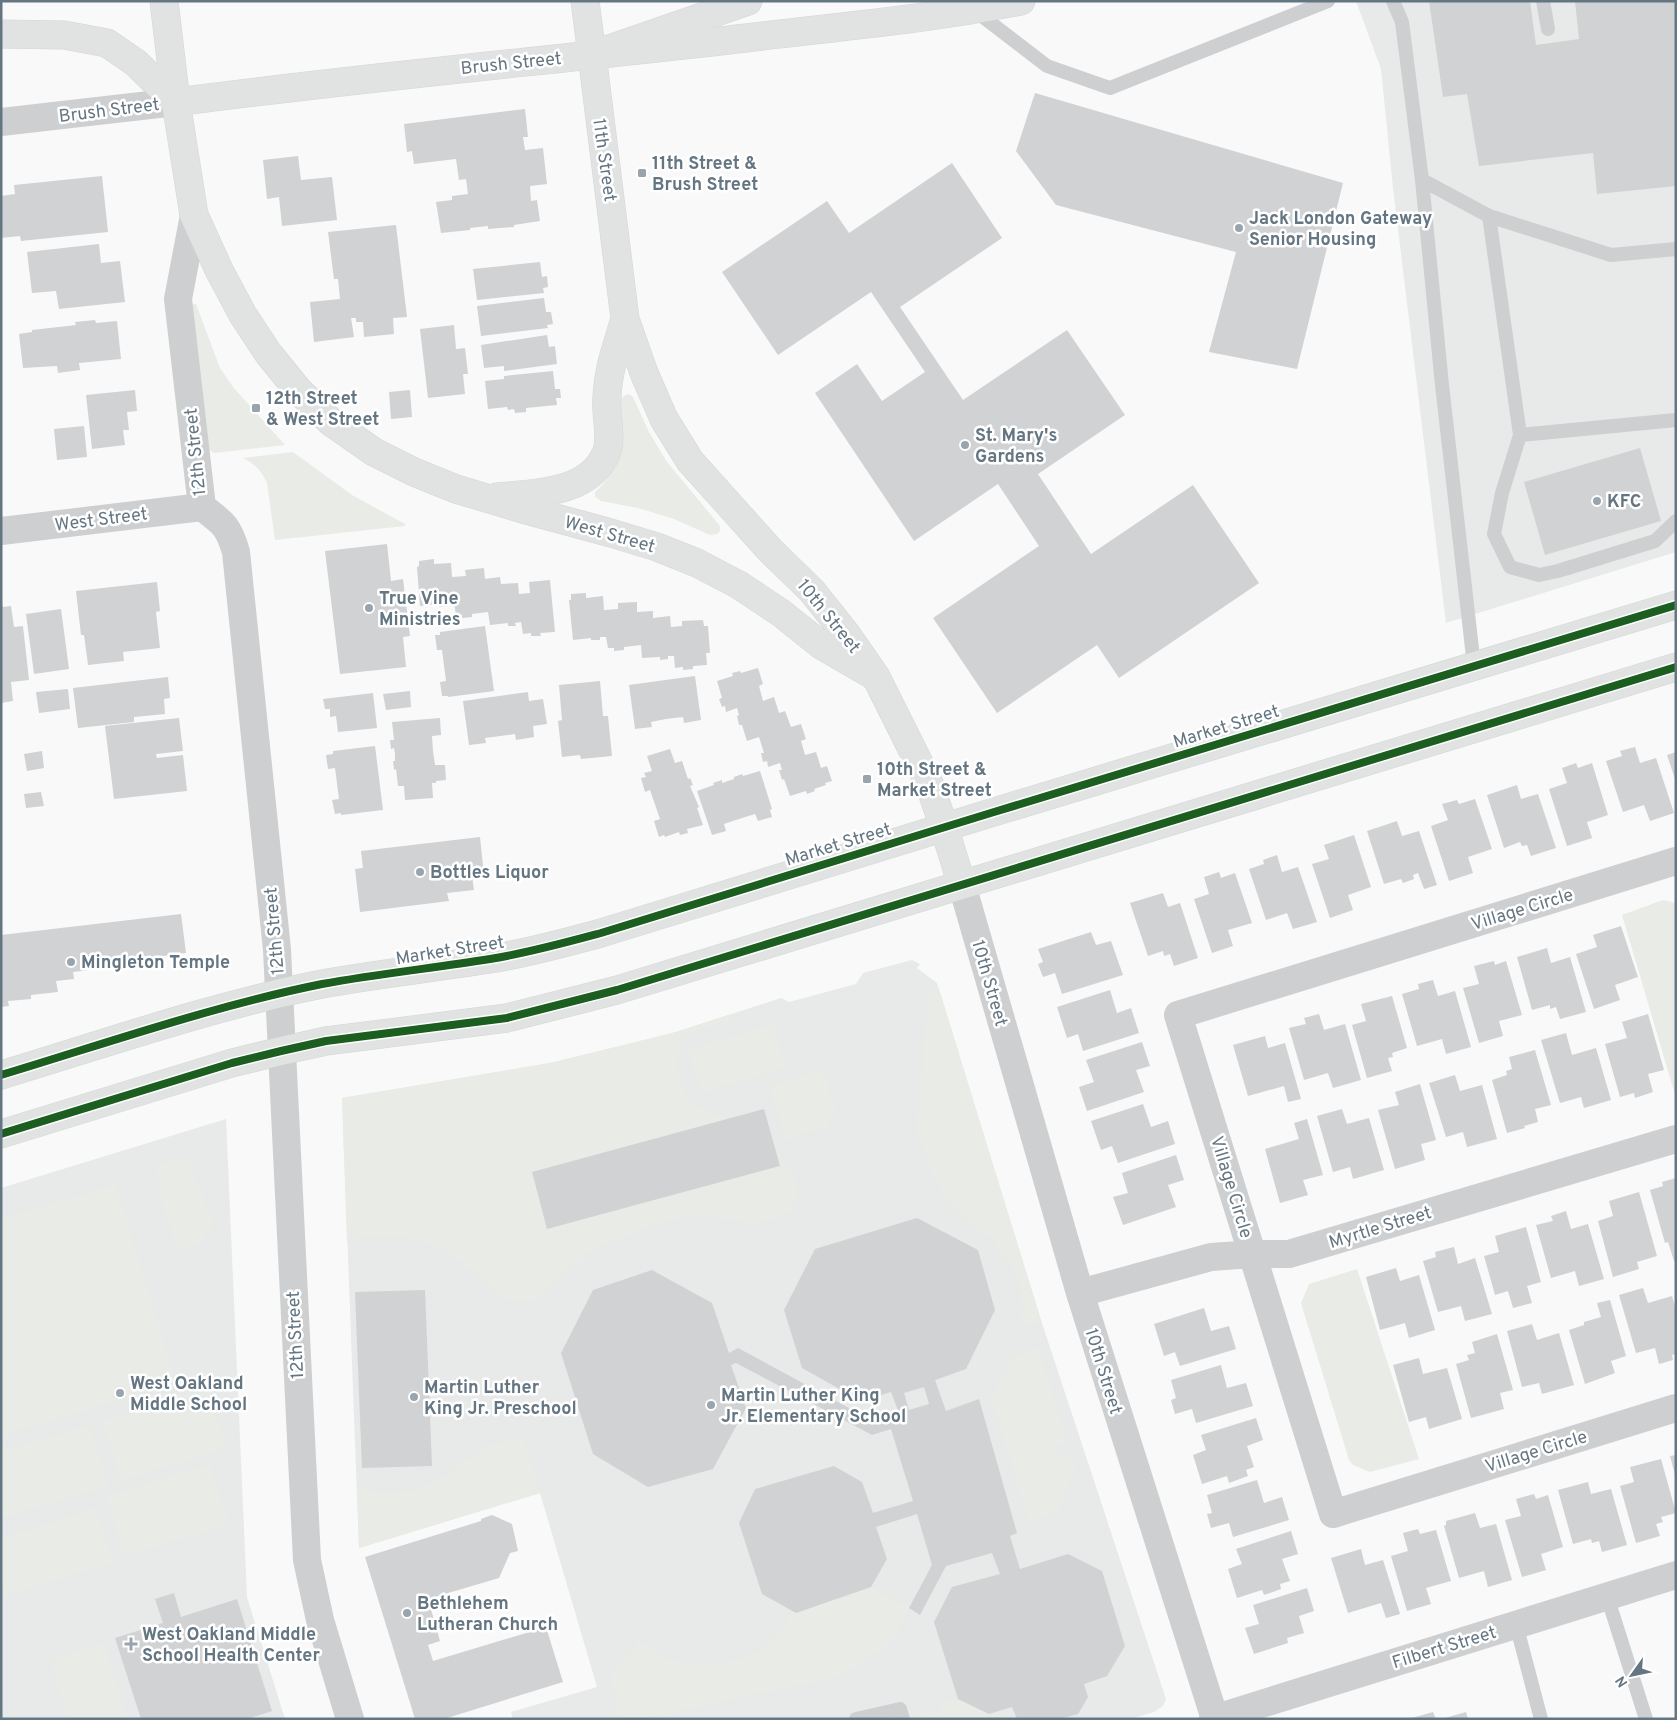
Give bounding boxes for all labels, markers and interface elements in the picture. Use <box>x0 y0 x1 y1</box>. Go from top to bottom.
street label: Brush Street <box>460 48 563 81</box>
street label: Brush Street <box>58 94 161 129</box>
street label: 11th Street <box>586 117 621 203</box>
place label: 11th Street & Brush Street <box>652 153 758 197</box>
marker: 11th Street & Brush Street <box>636 167 648 179</box>
place label: Jack London Gateway Senior Housing <box>1249 208 1432 252</box>
marker: Jack London Gateway Senior Housing <box>1233 222 1245 234</box>
place label: 12th Street & West Street <box>266 388 379 432</box>
marker: 12th Street & West Street <box>250 402 262 414</box>
street label: 12th Street <box>180 407 213 497</box>
place label: St. Mary's Gardens <box>975 425 1057 469</box>
marker: St. Mary's Gardens <box>959 439 971 451</box>
place label: KFC <box>1607 491 1641 514</box>
marker: KFC <box>1591 495 1603 507</box>
street label: West Street <box>54 503 149 538</box>
street label: West Street <box>562 512 658 559</box>
street label: 10th Street <box>791 575 865 659</box>
place label: True Vine Ministries <box>379 588 461 632</box>
marker: True Vine Ministries <box>363 602 375 614</box>
street label: Market Street <box>1171 700 1282 754</box>
place label: 10th Street & Market Street <box>877 759 992 803</box>
marker: 10th Street & Market Street <box>861 773 873 785</box>
street label: Market Street <box>783 818 894 872</box>
place label: Bottles Liquor <box>430 862 549 885</box>
marker: Bottles Liquor <box>414 866 426 878</box>
street label: Village Circle <box>1469 884 1576 937</box>
street label: 12th Street <box>260 886 291 976</box>
street label: Market Street <box>394 932 506 971</box>
street label: 10th Street <box>965 938 1012 1029</box>
place label: Mingleton Temple <box>81 952 230 975</box>
marker: Mingleton Temple <box>65 956 77 968</box>
street label: Village Circle <box>1204 1134 1257 1241</box>
street label: Myrtle Street <box>1326 1202 1435 1255</box>
street label: 12th Street <box>283 1290 310 1380</box>
street label: 10th Street <box>1079 1326 1127 1417</box>
place label: West Oakland Middle School <box>130 1373 247 1417</box>
place label: Martin Luther King Jr. Preschool <box>424 1377 577 1421</box>
place label: Martin Luther King Jr. Elementary School <box>721 1385 906 1429</box>
marker: West Oakland Middle School <box>114 1387 126 1399</box>
marker: Martin Luther King Jr. Preschool <box>408 1391 420 1403</box>
marker: Martin Luther King Jr. Elementary School <box>705 1399 717 1411</box>
street label: Village Circle <box>1483 1426 1590 1479</box>
place label: Bethlehem Lutheran Church <box>417 1593 558 1637</box>
marker: Bethlehem Lutheran Church <box>401 1607 413 1619</box>
street label: Filbert Street <box>1390 1622 1499 1675</box>
place label: West Oakland Middle School Health Center <box>142 1624 320 1668</box>
marker: West Oakland Middle School Health Center <box>124 1637 138 1651</box>
north arrow <box>1607 1650 1657 1700</box>
text: N <box>1612 1672 1632 1690</box>

